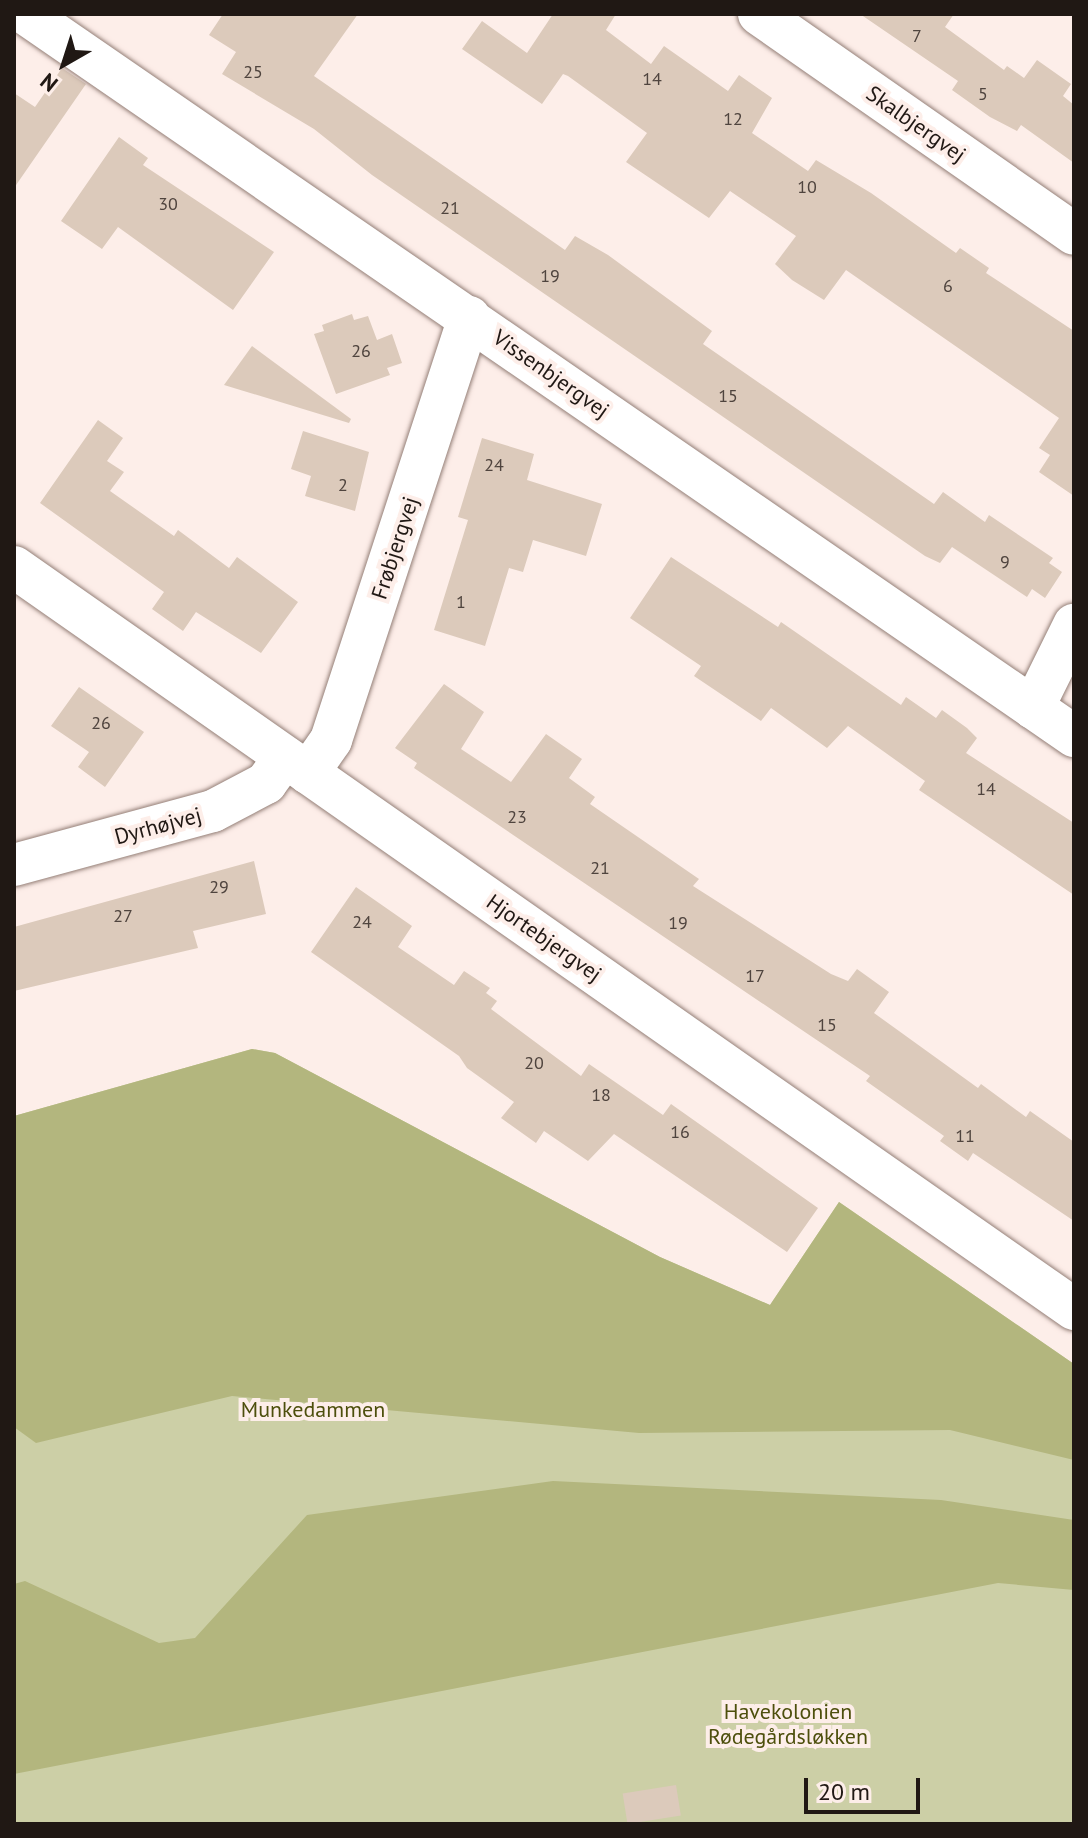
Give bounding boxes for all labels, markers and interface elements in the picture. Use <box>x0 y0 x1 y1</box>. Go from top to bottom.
north arrow <box>24 24 104 104</box>
house number: 7 <box>912 25 922 47</box>
house number: 25 <box>243 61 263 83</box>
text: N <box>34 67 63 98</box>
house number: 14 <box>642 68 662 90</box>
street label: Skalbjergvej <box>861 80 971 168</box>
house number: 5 <box>978 83 988 105</box>
house number: 12 <box>723 108 743 130</box>
house number: 10 <box>797 176 817 198</box>
house number: 30 <box>158 193 178 215</box>
house number: 21 <box>440 197 460 219</box>
house number: 19 <box>540 265 560 287</box>
house number: 6 <box>943 275 953 297</box>
street label: Vissenbjergvej <box>488 324 614 424</box>
house number: 26 <box>351 340 371 362</box>
house number: 15 <box>718 385 738 407</box>
house number: 24 <box>484 454 504 476</box>
house number: 2 <box>338 474 348 496</box>
street label: Frøbjergvej <box>366 493 424 603</box>
house number: 9 <box>1000 551 1010 573</box>
house number: 1 <box>456 591 466 613</box>
house number: 26 <box>91 712 111 734</box>
house number: 14 <box>976 778 996 800</box>
street label: Dyrhøjvej <box>112 802 204 850</box>
house number: 23 <box>507 806 527 828</box>
house number: 21 <box>590 857 610 879</box>
house number: 29 <box>209 876 229 898</box>
street label: Hjortebjergvej <box>481 889 607 987</box>
house number: 27 <box>113 905 133 927</box>
house number: 24 <box>352 911 372 933</box>
house number: 19 <box>668 912 688 934</box>
house number: 17 <box>745 965 765 987</box>
house number: 15 <box>817 1014 837 1036</box>
house number: 20 <box>524 1052 544 1074</box>
house number: 18 <box>591 1084 611 1106</box>
house number: 16 <box>670 1121 690 1143</box>
house number: 11 <box>955 1125 975 1147</box>
park label: Munkedammen <box>241 1397 385 1423</box>
park label: Havekolonien Rødegårdsløkken <box>708 1698 868 1750</box>
scale bar <box>808 1762 924 1812</box>
text: 20 m <box>818 1776 870 1807</box>

